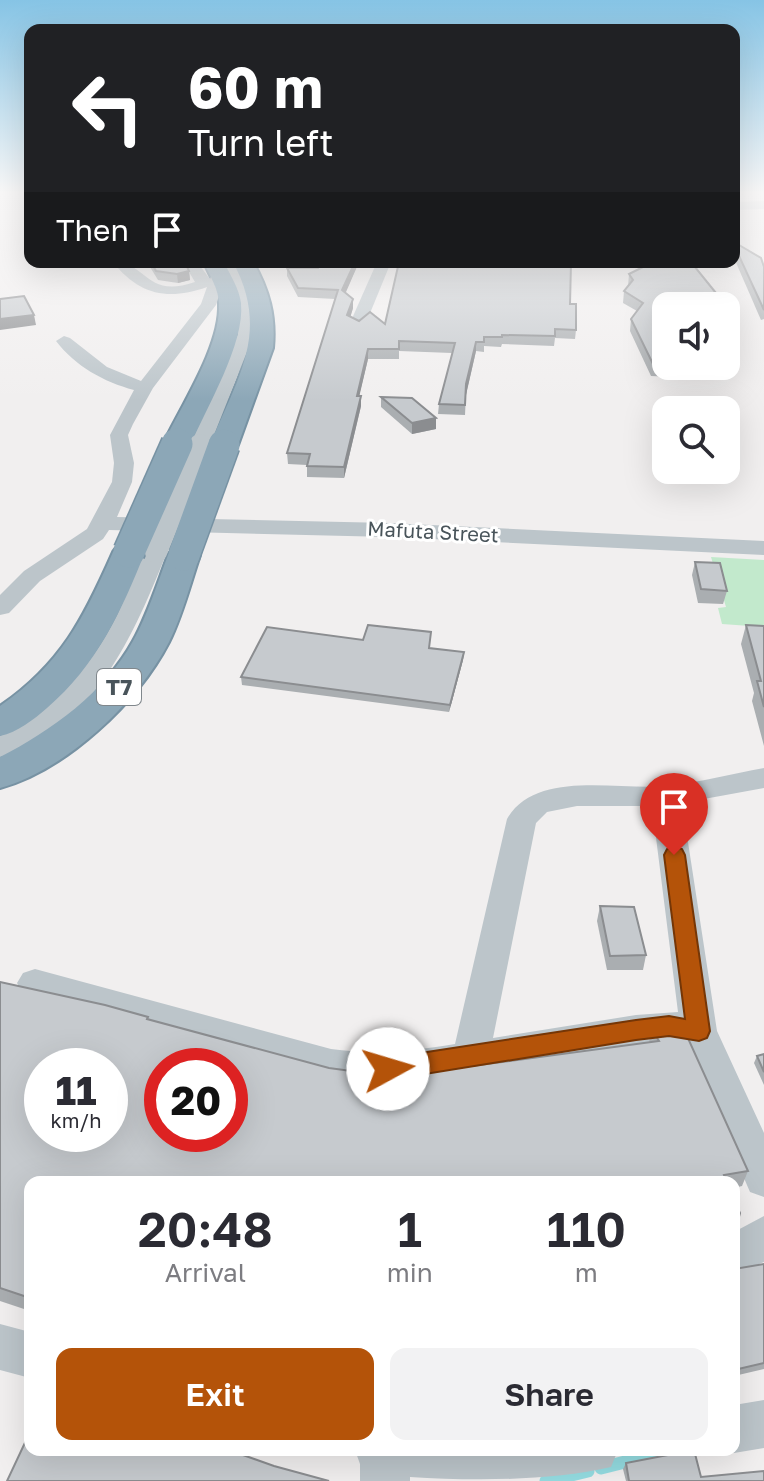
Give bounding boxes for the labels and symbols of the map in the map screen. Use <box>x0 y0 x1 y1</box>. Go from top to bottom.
street label: Mafuta Street <box>367 516 499 546</box>
road number: T7 <box>97 669 141 705</box>
pin <box>640 773 708 855</box>
position arrow <box>346 1027 430 1111</box>
speed limit sign: 20 <box>144 1048 248 1152</box>

